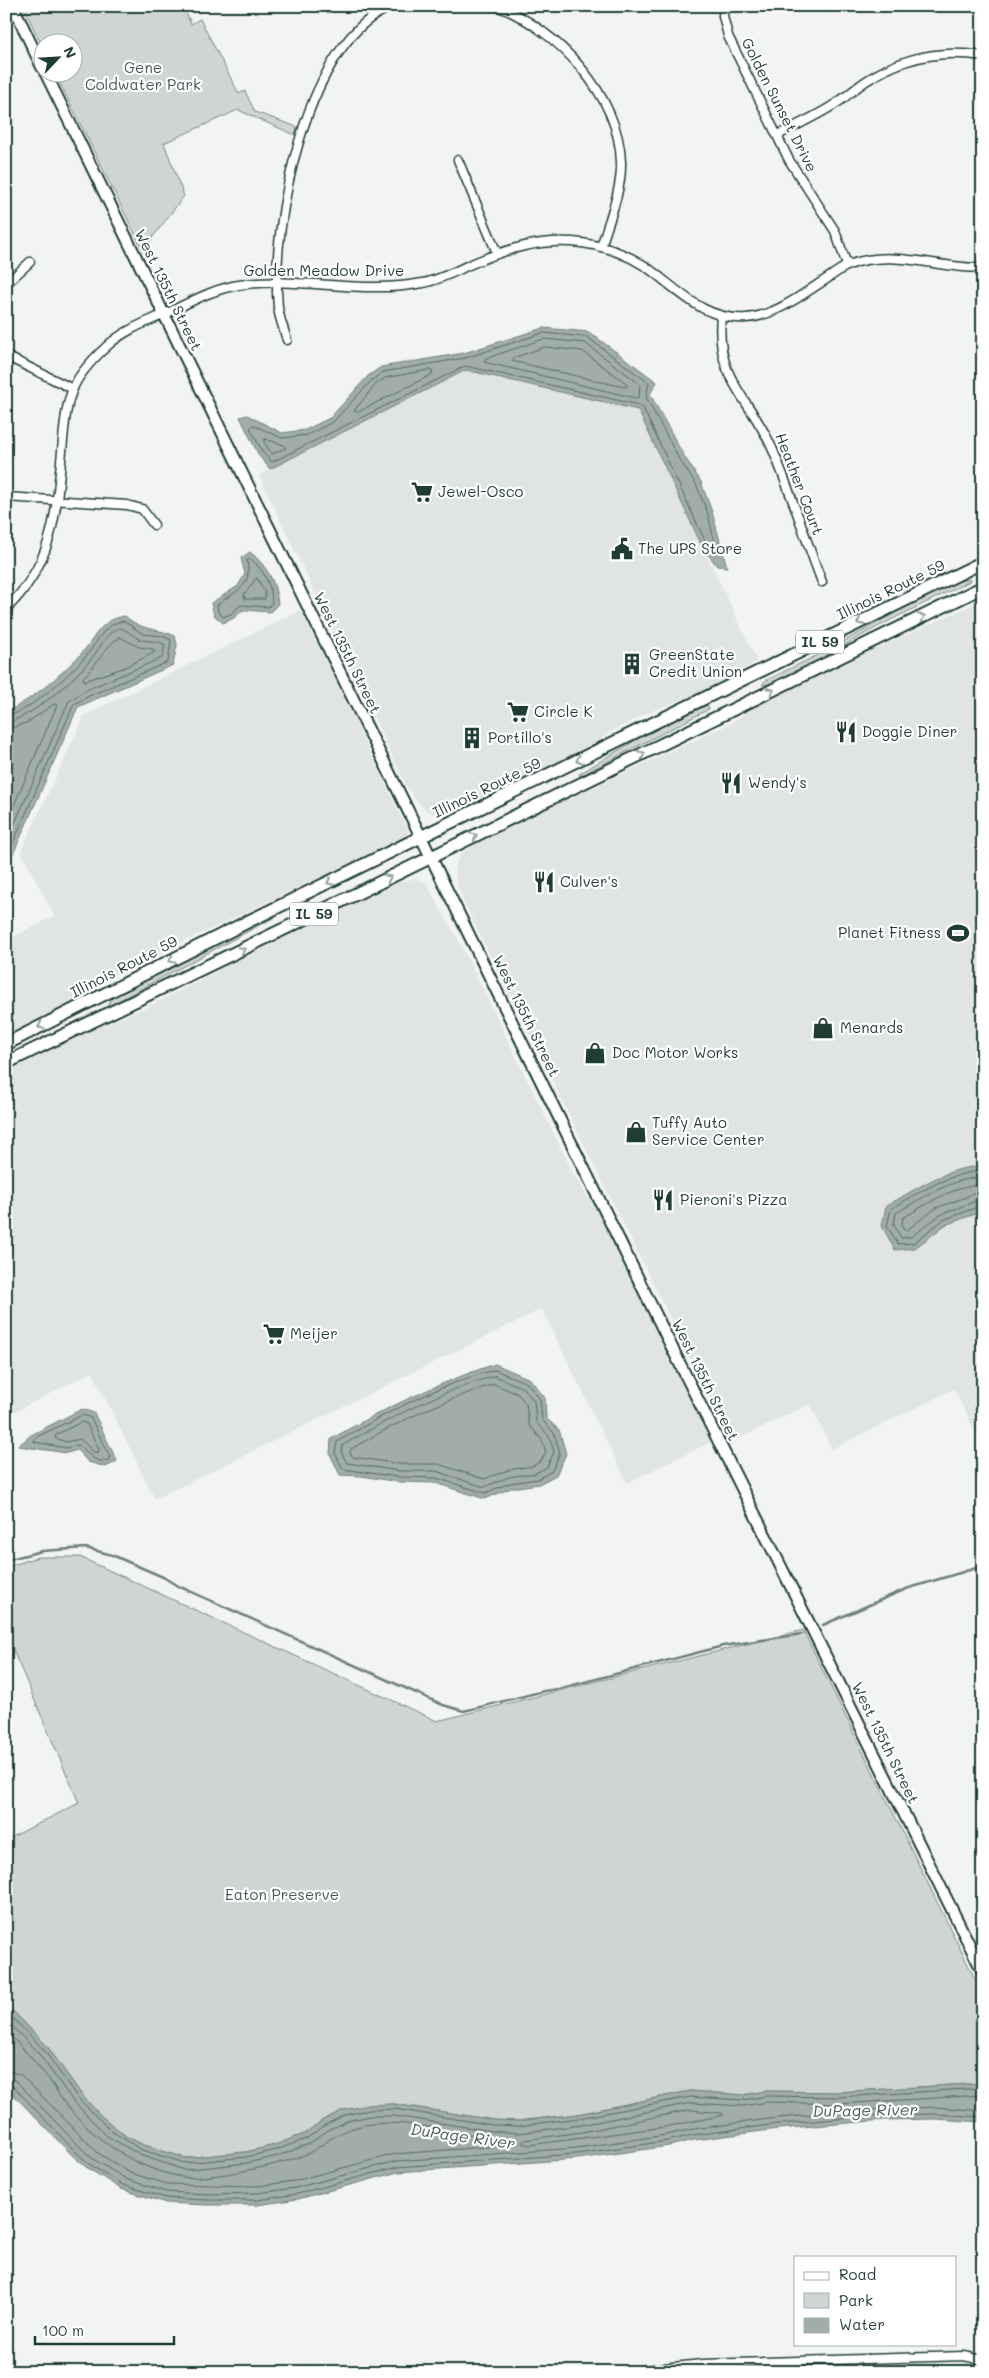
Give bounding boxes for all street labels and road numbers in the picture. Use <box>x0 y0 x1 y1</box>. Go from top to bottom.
street label: Golden Sunset Drive <box>737 34 822 175</box>
street label: West 135th Street <box>131 225 207 354</box>
street label: Golden Meadow Drive <box>244 260 404 280</box>
street label: Heather Court <box>771 430 829 538</box>
street label: Illinois Route 59 <box>833 554 948 624</box>
street label: West 135th Street <box>310 588 386 717</box>
road number: IL 59 <box>796 630 844 654</box>
street label: Illinois Route 59 <box>429 752 544 822</box>
road number: IL 59 <box>290 902 338 926</box>
street label: Illinois Route 59 <box>67 930 181 1002</box>
street label: West 135th Street <box>489 951 565 1080</box>
street label: West 135th Street <box>668 1315 744 1444</box>
street label: West 135th Street <box>848 1678 924 1807</box>

